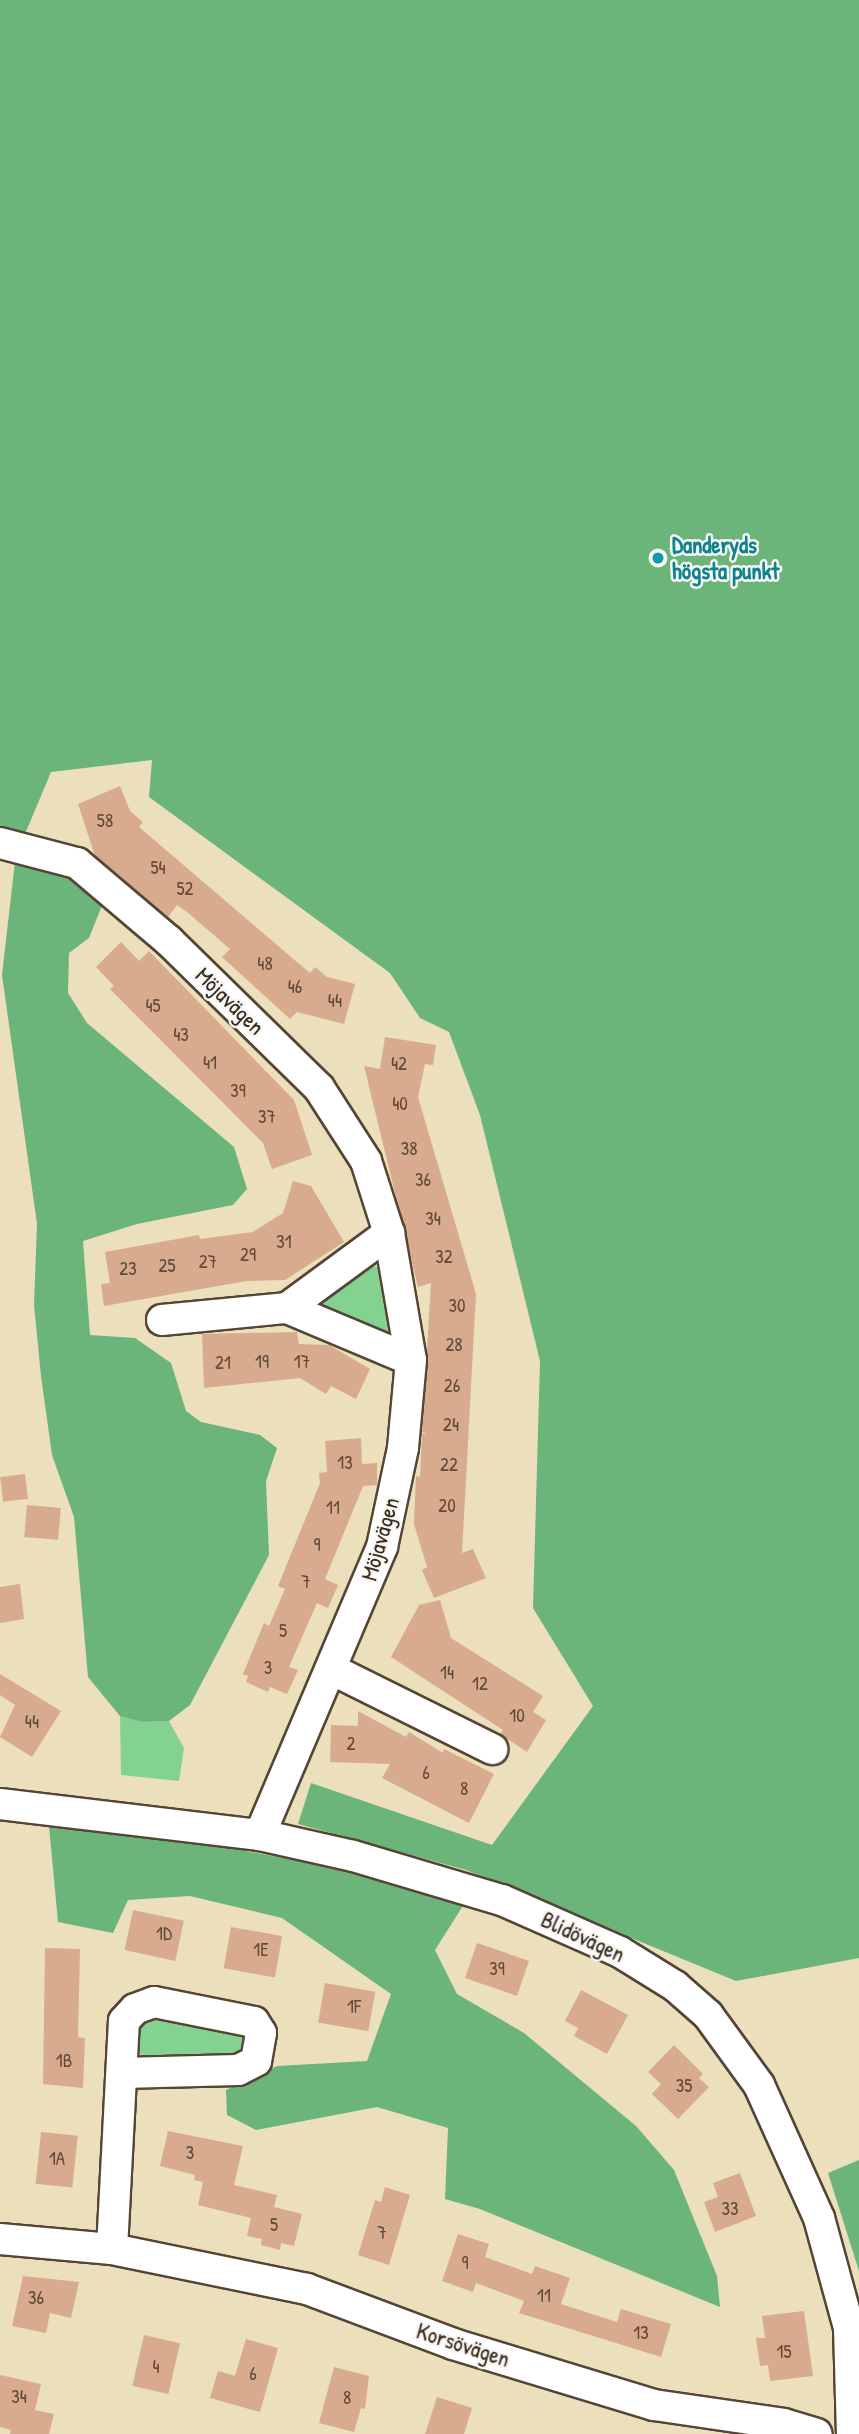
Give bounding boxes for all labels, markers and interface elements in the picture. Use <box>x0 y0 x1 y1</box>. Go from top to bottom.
place label: Danderyds högsta punkt <box>672 531 779 585</box>
marker: Danderyds högsta punkt <box>650 550 666 566</box>
house number: 58 <box>97 810 113 832</box>
house number: 54 <box>150 857 166 879</box>
house number: 52 <box>177 878 193 900</box>
house number: 48 <box>257 953 273 975</box>
street label: Möjavägen <box>190 961 270 1041</box>
house number: 46 <box>288 976 302 998</box>
house number: 44 <box>328 990 342 1012</box>
house number: 45 <box>145 995 161 1017</box>
house number: 43 <box>173 1024 189 1046</box>
house number: 41 <box>203 1052 217 1074</box>
house number: 42 <box>391 1053 407 1075</box>
house number: 39 <box>230 1080 246 1102</box>
house number: 40 <box>392 1093 408 1115</box>
house number: 37 <box>258 1106 276 1128</box>
house number: 38 <box>401 1138 417 1160</box>
house number: 36 <box>415 1169 431 1191</box>
house number: 34 <box>425 1208 441 1230</box>
house number: 31 <box>276 1231 292 1253</box>
house number: 29 <box>240 1244 256 1266</box>
house number: 32 <box>435 1246 453 1268</box>
house number: 27 <box>199 1251 217 1273</box>
house number: 25 <box>159 1255 175 1277</box>
house number: 23 <box>119 1258 137 1280</box>
house number: 30 <box>448 1295 466 1317</box>
house number: 28 <box>445 1334 463 1356</box>
house number: 19 <box>255 1351 269 1373</box>
house number: 17 <box>294 1351 310 1373</box>
house number: 21 <box>215 1352 231 1374</box>
house number: 26 <box>444 1375 460 1397</box>
house number: 24 <box>443 1414 459 1436</box>
house number: 13 <box>337 1452 353 1474</box>
house number: 22 <box>440 1454 458 1476</box>
street label: Möjavägen <box>355 1494 405 1584</box>
house number: 20 <box>438 1495 456 1517</box>
house number: 11 <box>326 1497 340 1519</box>
house number: 9 <box>314 1534 320 1556</box>
house number: 7 <box>301 1571 311 1593</box>
house number: 5 <box>279 1620 287 1642</box>
house number: 3 <box>264 1657 272 1679</box>
house number: 14 <box>440 1662 454 1684</box>
house number: 12 <box>472 1673 488 1695</box>
house number: 10 <box>509 1705 525 1727</box>
house number: 44 <box>25 1711 39 1733</box>
house number: 2 <box>347 1733 355 1755</box>
house number: 6 <box>422 1762 430 1784</box>
house number: 8 <box>460 1778 468 1800</box>
street label: Blidövägen <box>537 1906 629 1968</box>
house number: 1D <box>156 1923 172 1945</box>
house number: 1E <box>253 1939 269 1961</box>
house number: 39 <box>489 1958 505 1980</box>
house number: 1F <box>347 1996 361 2018</box>
house number: 1B <box>56 2050 72 2072</box>
house number: 35 <box>676 2075 692 2097</box>
house number: 3 <box>186 2142 194 2164</box>
house number: 1A <box>49 2148 65 2170</box>
house number: 33 <box>721 2198 739 2220</box>
house number: 5 <box>270 2214 278 2236</box>
house number: 7 <box>377 2222 387 2244</box>
house number: 9 <box>462 2252 468 2274</box>
house number: 11 <box>537 2285 551 2307</box>
house number: 36 <box>28 2287 44 2309</box>
street label: Korsövägen <box>413 2317 513 2373</box>
house number: 13 <box>633 2322 649 2344</box>
house number: 15 <box>777 2341 791 2363</box>
house number: 4 <box>152 2356 160 2378</box>
house number: 6 <box>249 2363 257 2385</box>
house number: 34 <box>11 2386 27 2408</box>
house number: 8 <box>343 2387 351 2409</box>

